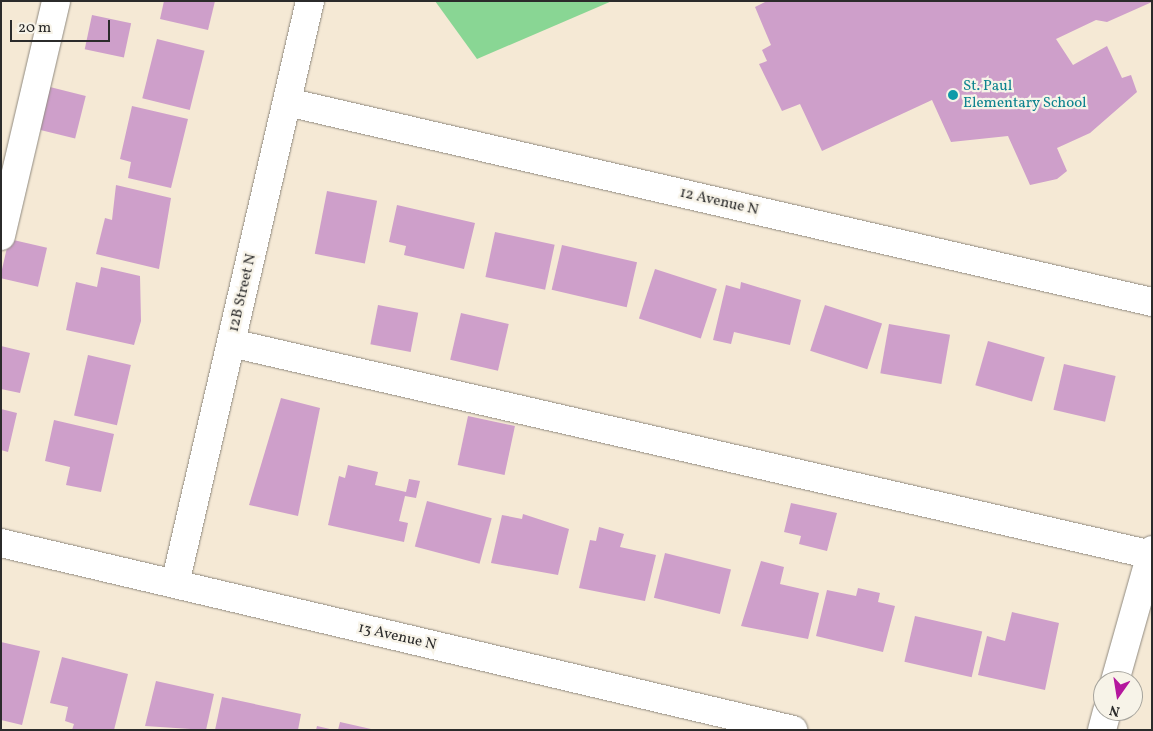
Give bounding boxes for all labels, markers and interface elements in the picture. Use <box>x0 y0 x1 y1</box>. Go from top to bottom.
scale bar <box>12 10 112 42</box>
text: 20 m <box>18 18 51 39</box>
place label: St. Paul Elementary School <box>963 77 1087 112</box>
marker: St. Paul Elementary School <box>947 89 959 101</box>
street label: 12 Avenue N <box>678 184 760 220</box>
street label: 12B Street N <box>225 252 261 334</box>
street label: 13 Avenue N <box>356 619 438 655</box>
north arrow <box>1093 671 1143 721</box>
text: N <box>1108 700 1122 721</box>

